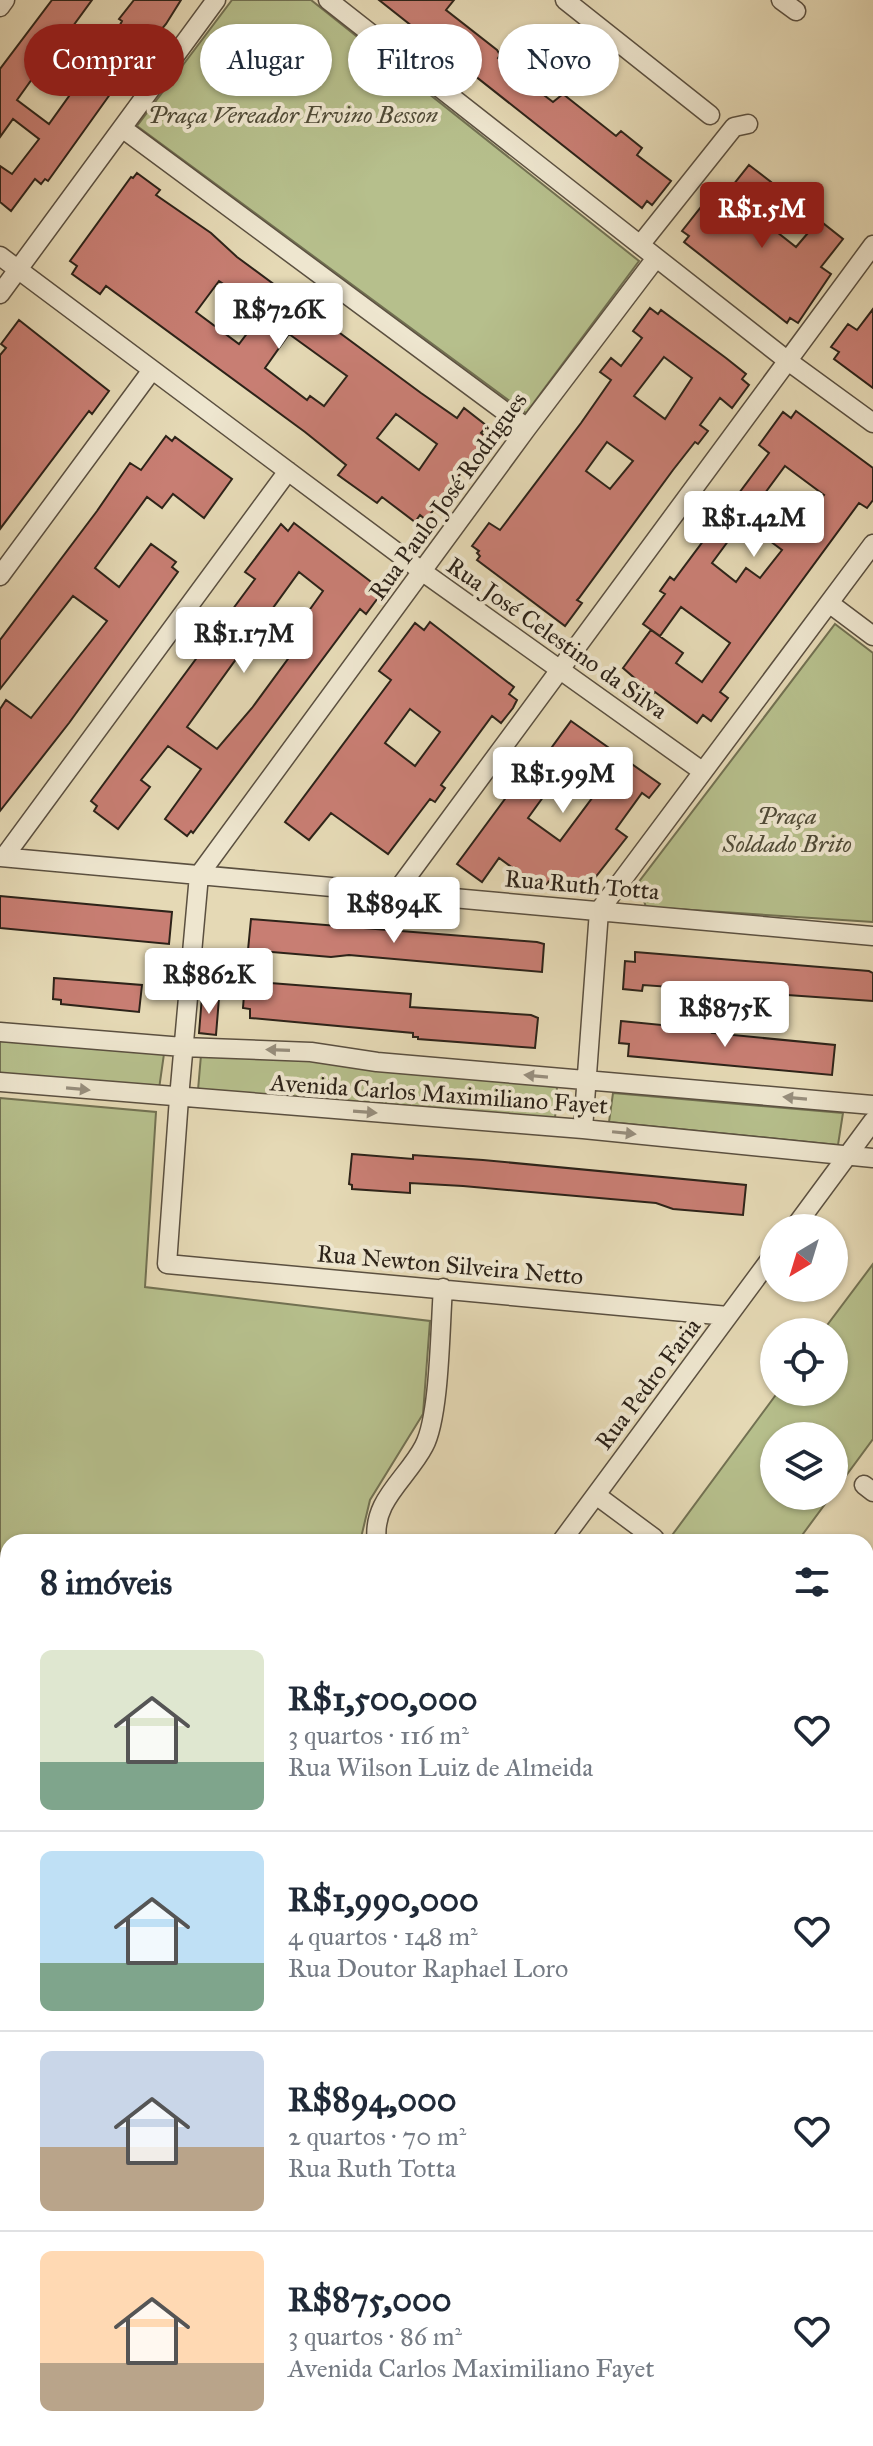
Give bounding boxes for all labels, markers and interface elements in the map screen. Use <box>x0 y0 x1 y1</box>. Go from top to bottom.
chip: Comprar <box>24 24 184 96</box>
chip: Alugar <box>200 24 332 96</box>
chip: Filtros <box>348 24 482 96</box>
chip: Novo <box>498 24 619 96</box>
park label: Praça Vereador Ervino Besson <box>148 100 439 130</box>
pin: R$1.5M <box>697 182 827 250</box>
text: R$1.5M <box>718 192 806 224</box>
pin: R$726K <box>214 283 344 351</box>
text: R$726K <box>233 293 325 325</box>
street label: Rua Paulo José Rodrigues <box>362 386 534 606</box>
pin: R$1.42M <box>680 491 828 559</box>
text: R$1.42M <box>702 501 806 533</box>
street label: Rua José Celestino da Silva <box>441 550 674 726</box>
pin: R$1.17M <box>170 607 318 675</box>
text: R$1.17M <box>194 617 294 649</box>
pin: R$1.99M <box>489 747 637 815</box>
text: R$1.99M <box>511 757 615 789</box>
park label: Praça Soldado Brito <box>721 801 852 859</box>
street label: Rua Ruth Totta <box>503 863 661 907</box>
pin: R$894K <box>329 877 459 945</box>
text: R$894K <box>347 887 441 919</box>
pin: R$862K <box>144 948 274 1016</box>
text: R$862K <box>163 958 255 990</box>
pin: R$875K <box>660 981 790 1049</box>
text: R$875K <box>679 991 771 1023</box>
one-way arrow <box>265 1044 290 1057</box>
street label: Avenida Carlos Maximiliano Fayet <box>268 1067 609 1121</box>
one-way arrow <box>523 1069 548 1082</box>
one-way arrow <box>66 1083 91 1096</box>
one-way arrow <box>782 1092 807 1105</box>
one-way arrow <box>353 1106 378 1119</box>
one-way arrow <box>612 1126 637 1139</box>
north arrow <box>760 1214 848 1302</box>
map controls <box>760 1214 848 1510</box>
street label: Rua Newton Silveira Netto <box>316 1238 584 1292</box>
street label: Rua Pedro Faria <box>589 1311 708 1456</box>
button: locate <box>760 1318 848 1406</box>
button: layers <box>760 1422 848 1510</box>
icon: filters <box>790 1560 834 1604</box>
text: 8 imóveis <box>40 1562 172 1603</box>
text: R$1,500,000 <box>288 1678 478 1719</box>
icon: home <box>104 1682 200 1778</box>
icon: heart <box>790 1708 834 1752</box>
text: 3 quartos · 116 m² <box>288 1719 469 1751</box>
text: Rua Wilson Luiz de Almeida <box>288 1751 593 1783</box>
text: R$1,990,000 <box>288 1879 479 1920</box>
icon: home <box>104 1883 200 1979</box>
icon: heart <box>790 1909 834 1953</box>
text: 4 quartos · 148 m² <box>288 1920 478 1952</box>
text: Rua Doutor Raphael Loro <box>288 1952 568 1984</box>
text: R$894,000 <box>288 2079 457 2120</box>
icon: home <box>104 2083 200 2179</box>
icon: heart <box>790 2109 834 2153</box>
text: 2 quartos · 70 m² <box>288 2120 466 2152</box>
text: Rua Ruth Totta <box>288 2152 456 2184</box>
text: R$875,000 <box>288 2279 452 2320</box>
icon: home <box>104 2283 200 2379</box>
icon: heart <box>790 2309 834 2353</box>
text: 3 quartos · 86 m² <box>288 2320 462 2352</box>
text: Avenida Carlos Maximiliano Fayet <box>288 2352 654 2384</box>

